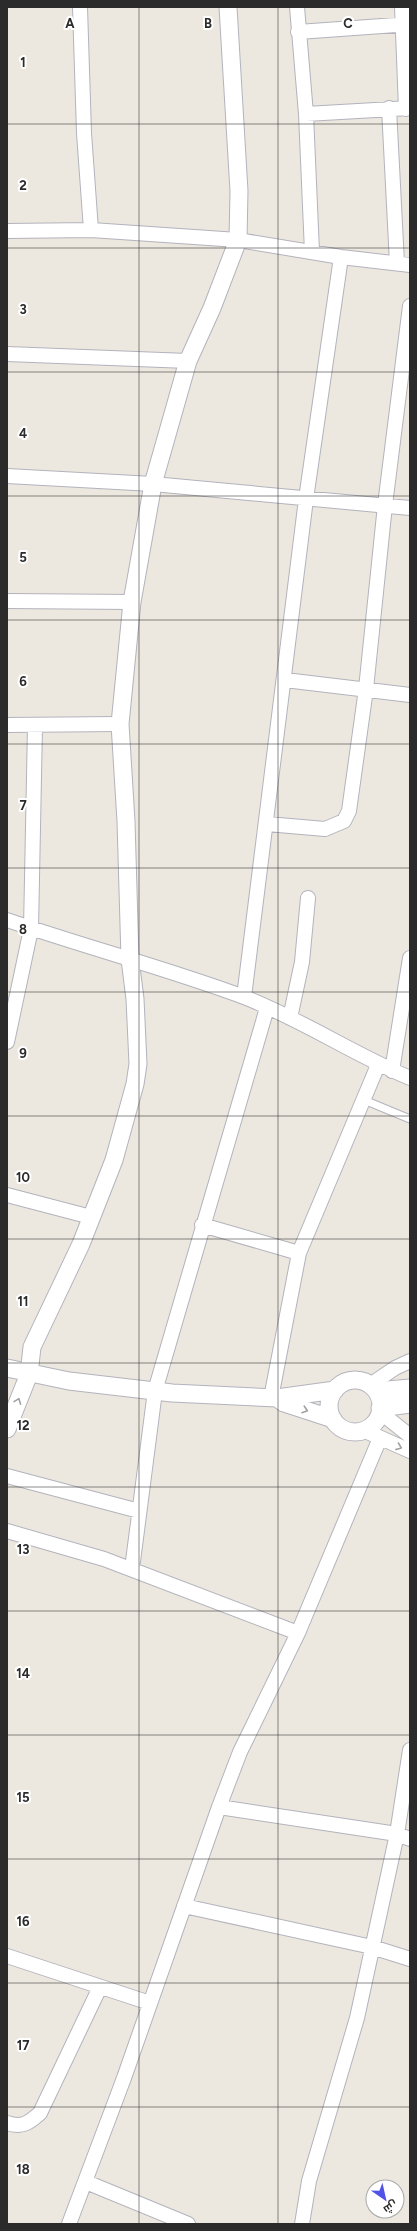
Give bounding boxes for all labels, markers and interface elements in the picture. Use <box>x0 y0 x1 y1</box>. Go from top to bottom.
text: A <box>65 16 75 31</box>
text: B <box>204 16 212 31</box>
text: C <box>343 16 353 31</box>
text: 1 <box>20 55 26 70</box>
text: 2 <box>19 178 27 193</box>
text: 3 <box>19 302 27 317</box>
text: 4 <box>19 426 27 441</box>
text: 5 <box>19 550 27 565</box>
text: 6 <box>19 674 27 689</box>
text: 7 <box>19 798 27 813</box>
text: 8 <box>19 922 27 937</box>
text: 9 <box>19 1046 27 1061</box>
text: 10 <box>16 1170 30 1185</box>
text: 11 <box>18 1294 28 1309</box>
one-way arrow <box>13 1398 21 1405</box>
one-way arrow <box>301 1405 308 1414</box>
text: 12 <box>16 1418 30 1433</box>
one-way arrow <box>395 1442 402 1450</box>
text: 13 <box>17 1542 29 1557</box>
text: 14 <box>16 1666 30 1681</box>
text: 15 <box>16 1790 30 1805</box>
text: 16 <box>16 1914 30 1929</box>
text: 17 <box>17 2038 29 2053</box>
text: 18 <box>16 2162 30 2177</box>
north arrow <box>365 2179 405 2219</box>
text: ش <box>381 2198 400 2216</box>

